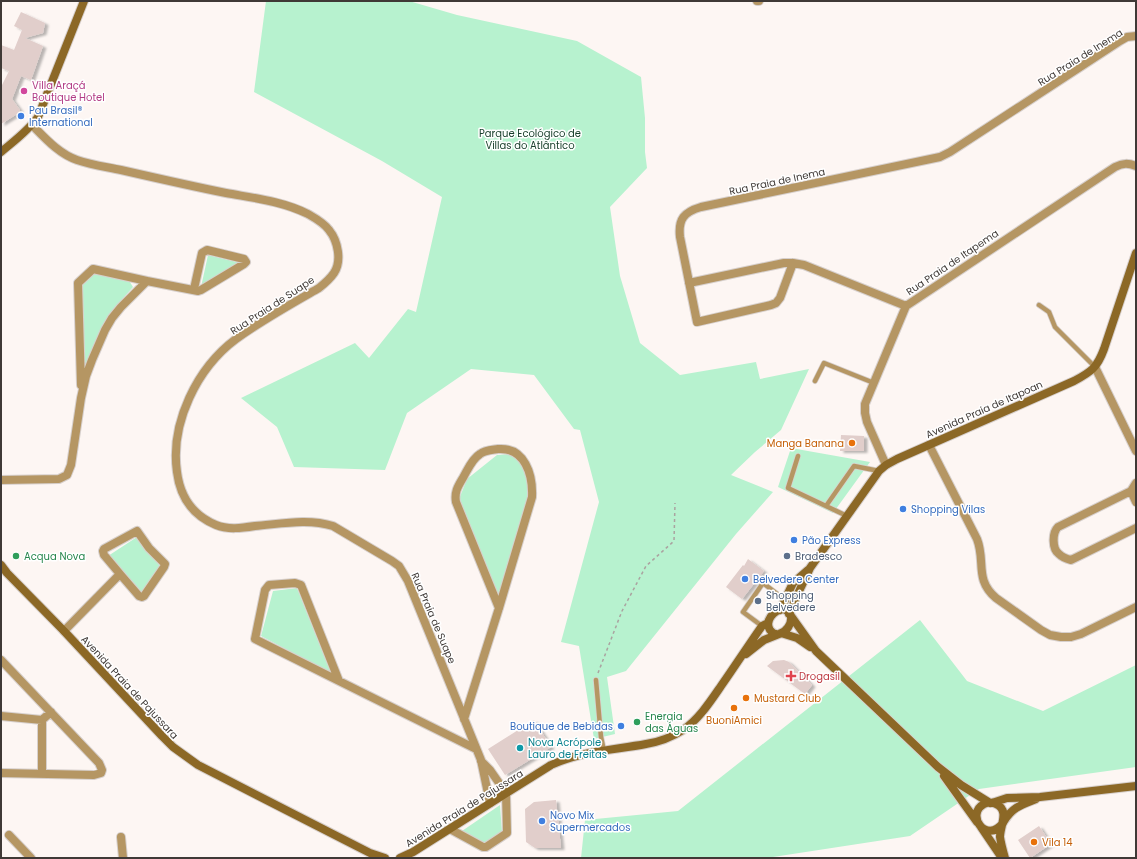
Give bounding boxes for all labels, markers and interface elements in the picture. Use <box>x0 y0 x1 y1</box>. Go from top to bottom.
street label: Rua Praia de Inema <box>1035 25 1126 90</box>
place label: Villa Araçá Boutique Hotel <box>32 78 105 105</box>
marker: Villa Araçá Boutique Hotel <box>19 86 29 96</box>
place label: Pau Brasil® International <box>29 103 93 130</box>
marker: Pau Brasil® International <box>16 111 26 121</box>
park label: Parque Ecológico de Villas do Atlântico <box>479 126 581 153</box>
street label: Rua Praia de Inema <box>728 164 827 199</box>
street label: Rua Praia de Itapema <box>903 226 1001 299</box>
street label: Rua Praia de Suape <box>227 273 317 338</box>
street label: Avenida Praia de Itapoan <box>923 377 1045 442</box>
place label: Manga Banana <box>767 436 844 451</box>
marker: Manga Banana <box>847 438 857 448</box>
place label: Shopping Vilas <box>911 502 985 517</box>
marker: Shopping Vilas <box>898 504 908 514</box>
place label: Pão Express <box>802 533 861 548</box>
marker: Pão Express <box>789 535 799 545</box>
place label: Acqua Nova <box>24 549 85 564</box>
place label: Bradesco <box>795 549 842 564</box>
marker: Acqua Nova <box>11 551 21 561</box>
marker: Bradesco <box>782 551 792 561</box>
street label: Rua Praia de Suape <box>408 570 460 666</box>
place label: Belvedere Center <box>753 572 839 587</box>
marker: Belvedere Center <box>740 574 750 584</box>
place label: Shopping Belvedere <box>766 588 816 615</box>
marker: Shopping Belvedere <box>753 596 763 606</box>
street label: Avenida Praia de Pajussara <box>78 632 182 742</box>
place label: Drogasil <box>799 669 840 684</box>
marker: Drogasil <box>786 671 796 681</box>
place label: Mustard Club <box>754 691 821 706</box>
marker: Mustard Club <box>741 693 751 703</box>
marker: BuoniAmici <box>729 703 739 713</box>
place label: Energia das Águas <box>645 709 698 736</box>
place label: BuoniAmici <box>706 713 762 728</box>
marker: Energia das Águas <box>632 717 642 727</box>
place label: Boutique de Bebidas <box>510 719 613 734</box>
marker: Boutique de Bebidas <box>616 721 626 731</box>
place label: Nova Acrópole Lauro de Freitas <box>528 735 607 762</box>
marker: Nova Acrópole Lauro de Freitas <box>515 743 525 753</box>
street label: Avenida Praia de Pajussara <box>402 766 526 851</box>
place label: Novo Mix Supermercados <box>550 808 630 835</box>
marker: Novo Mix Supermercados <box>537 816 547 826</box>
place label: Vila 14 <box>1042 835 1073 850</box>
marker: Vila 14 <box>1029 837 1039 847</box>

